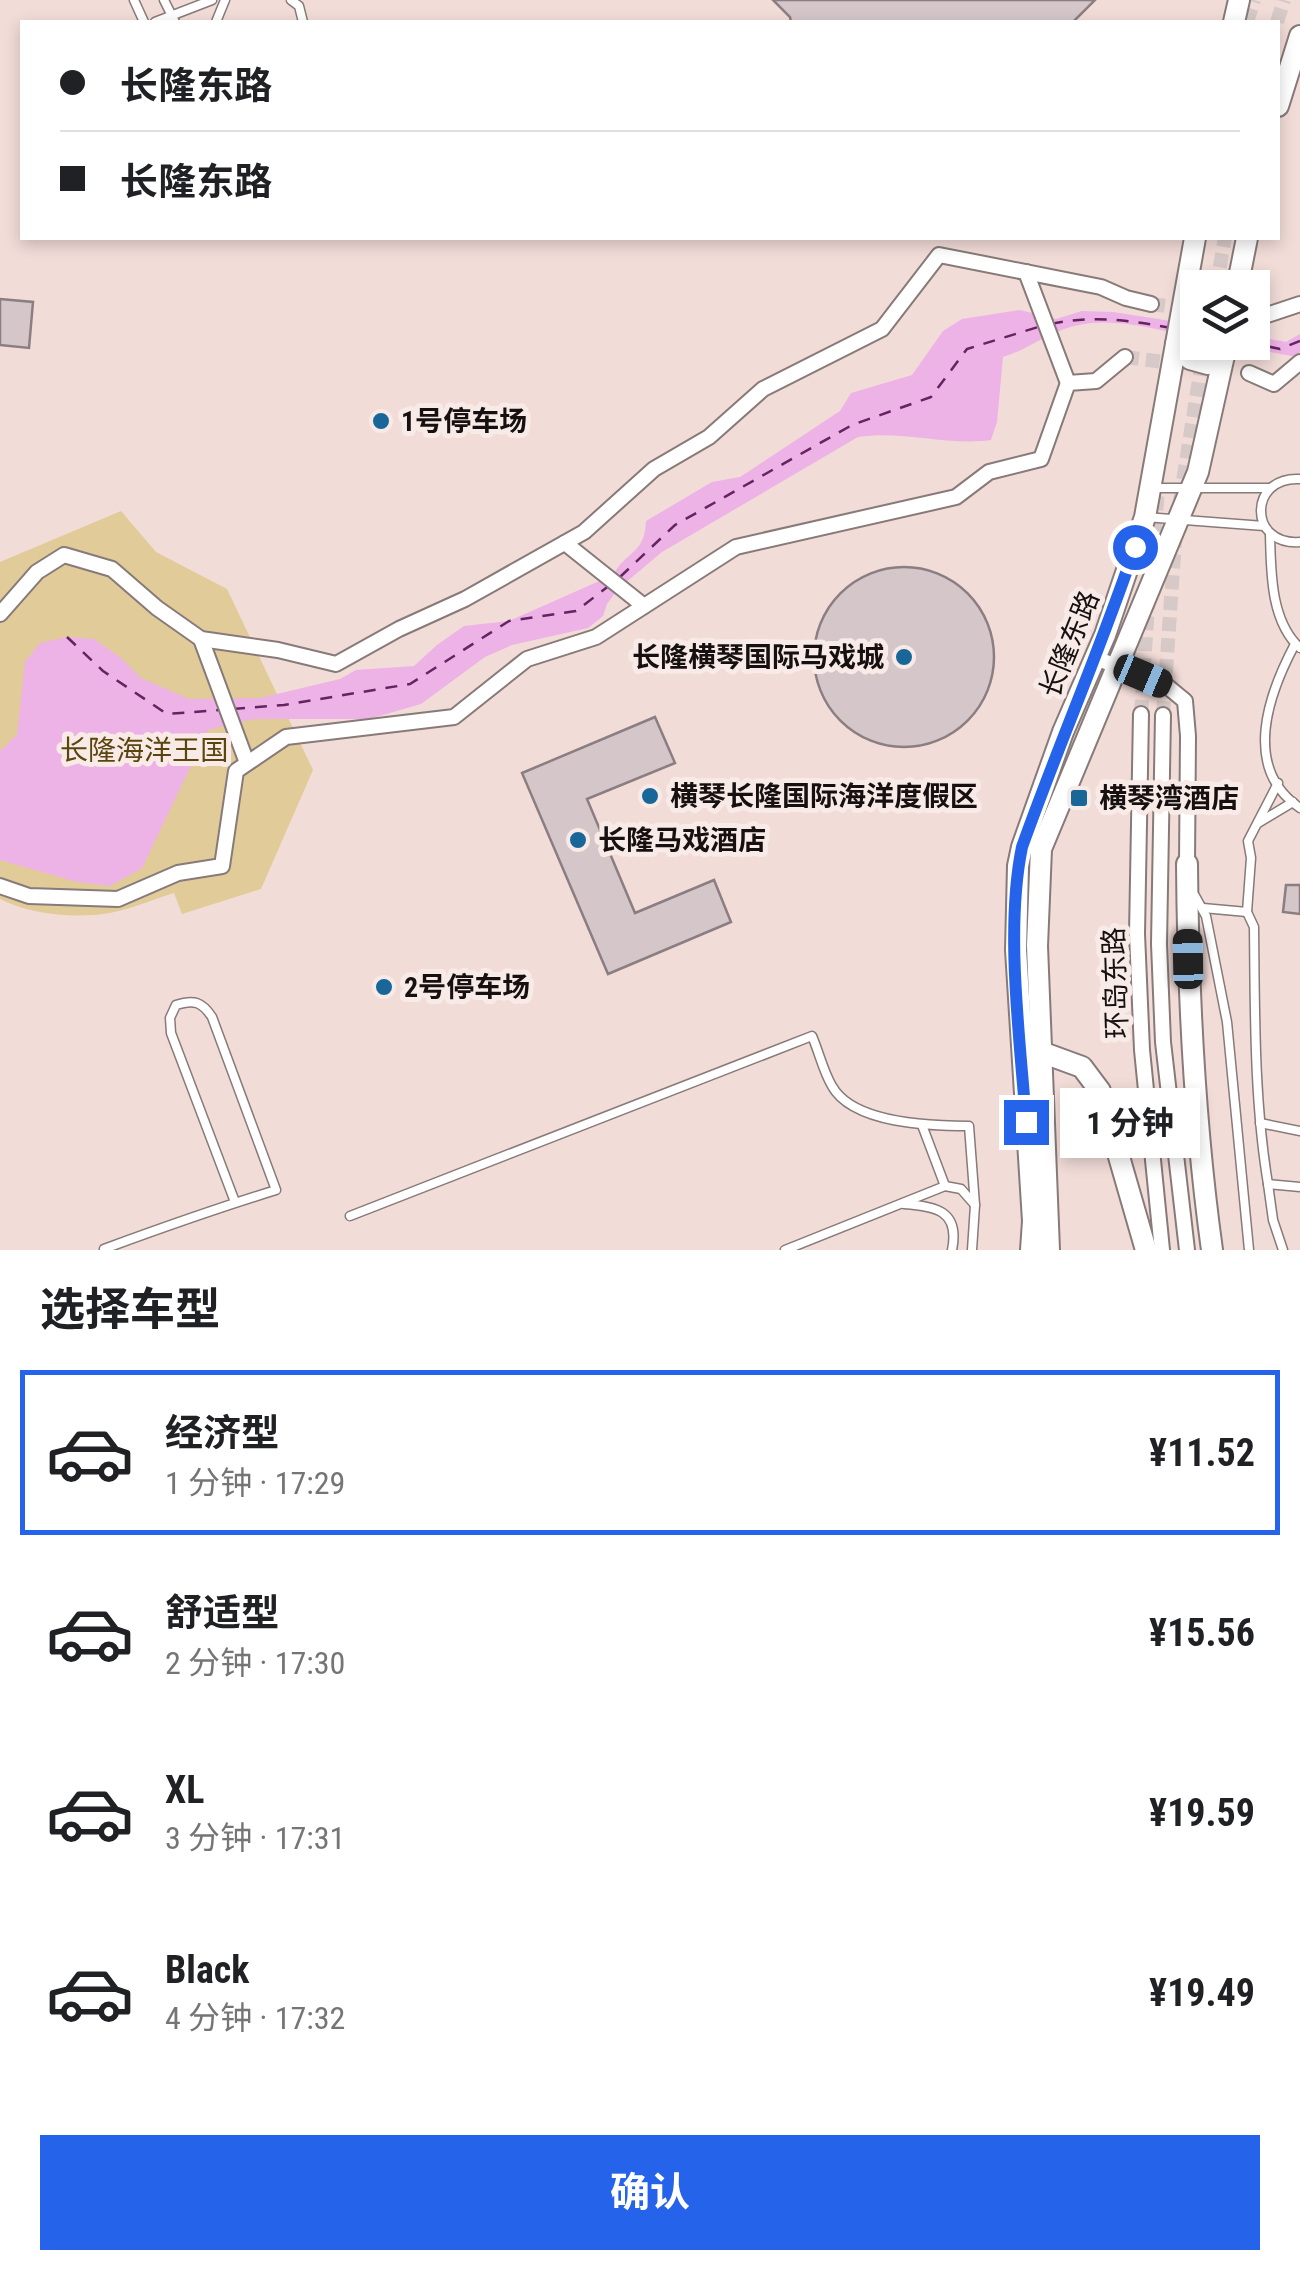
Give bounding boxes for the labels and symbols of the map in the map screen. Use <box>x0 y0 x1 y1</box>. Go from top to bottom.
place label: 1号停车场 <box>401 405 527 438</box>
marker: 1号停车场 <box>370 410 392 432</box>
route start <box>1113 525 1158 570</box>
street label: 长隆东路 <box>1033 586 1106 702</box>
place label: 长隆横琴国际马戏城 <box>632 641 884 674</box>
marker: 长隆横琴国际马戏城 <box>893 646 915 668</box>
car <box>1110 650 1176 702</box>
park label: 长隆海洋王国 <box>60 734 228 767</box>
place label: 横琴长隆国际海洋度假区 <box>670 780 978 813</box>
place label: 横琴湾酒店 <box>1099 782 1239 815</box>
marker: 横琴长隆国际海洋度假区 <box>639 785 661 807</box>
marker: 横琴湾酒店 <box>1068 787 1090 809</box>
place label: 长隆马戏酒店 <box>598 824 766 857</box>
marker: 长隆马戏酒店 <box>567 829 589 851</box>
street label: 环岛东路 <box>1097 926 1134 1040</box>
car <box>1172 929 1204 989</box>
place label: 2号停车场 <box>404 971 530 1004</box>
marker: 2号停车场 <box>373 976 395 998</box>
callout: 1 分钟 <box>1061 1087 1201 1157</box>
route end <box>1004 1100 1049 1145</box>

